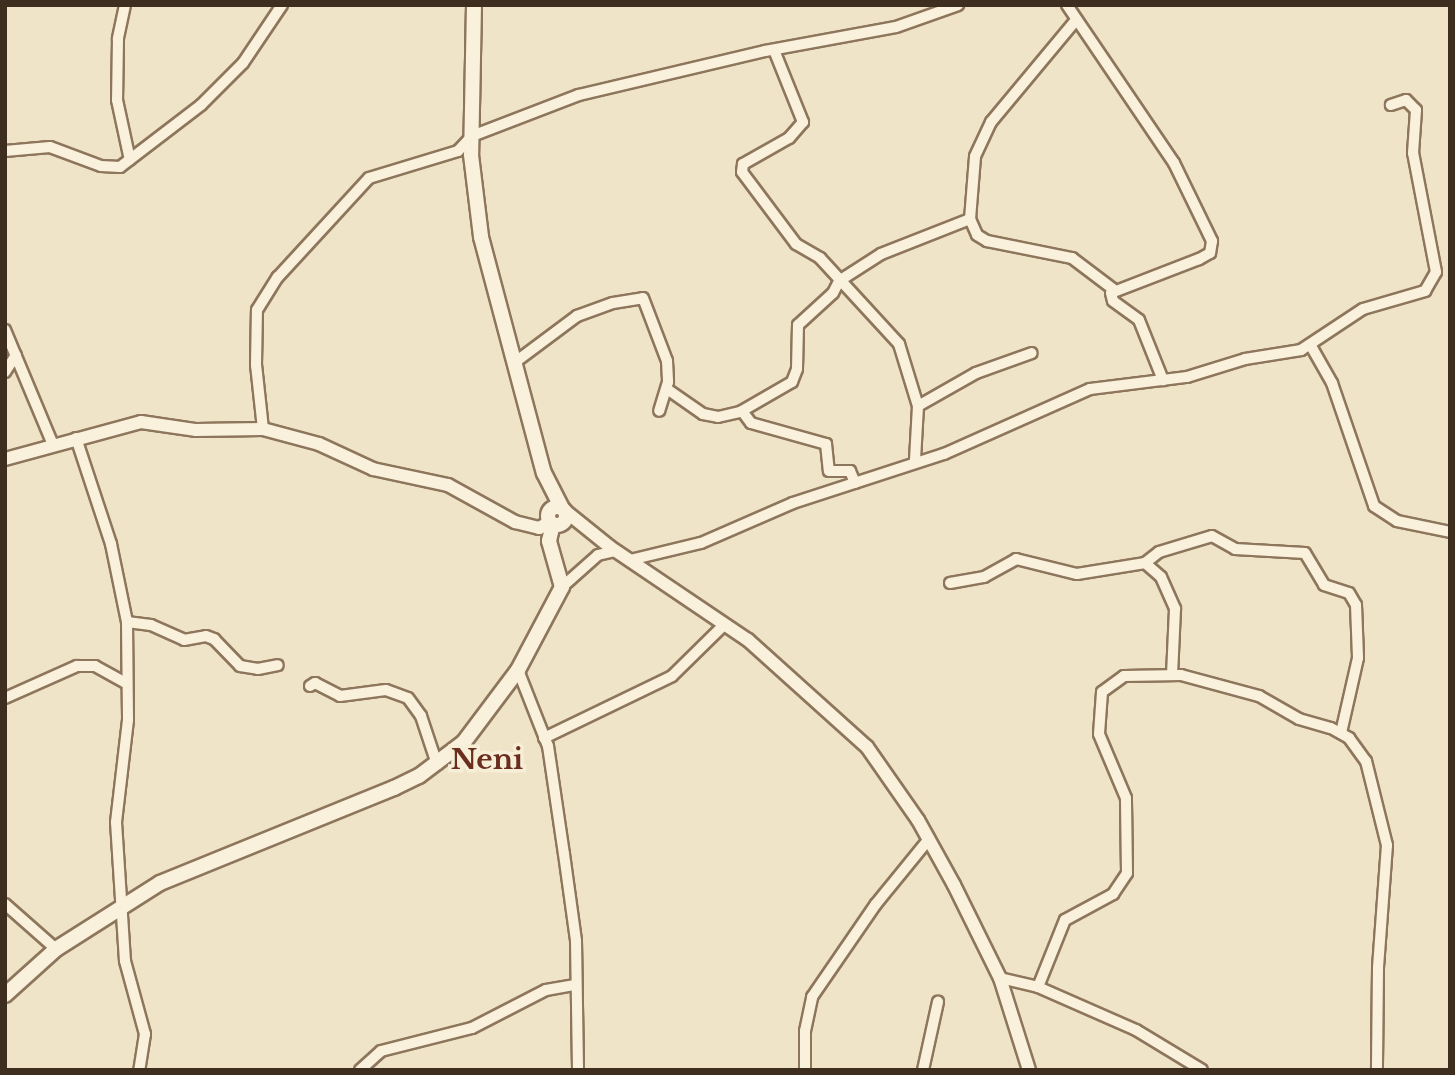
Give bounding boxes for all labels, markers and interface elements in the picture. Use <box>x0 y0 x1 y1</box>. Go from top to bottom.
district label: Neni <box>451 743 523 777</box>

